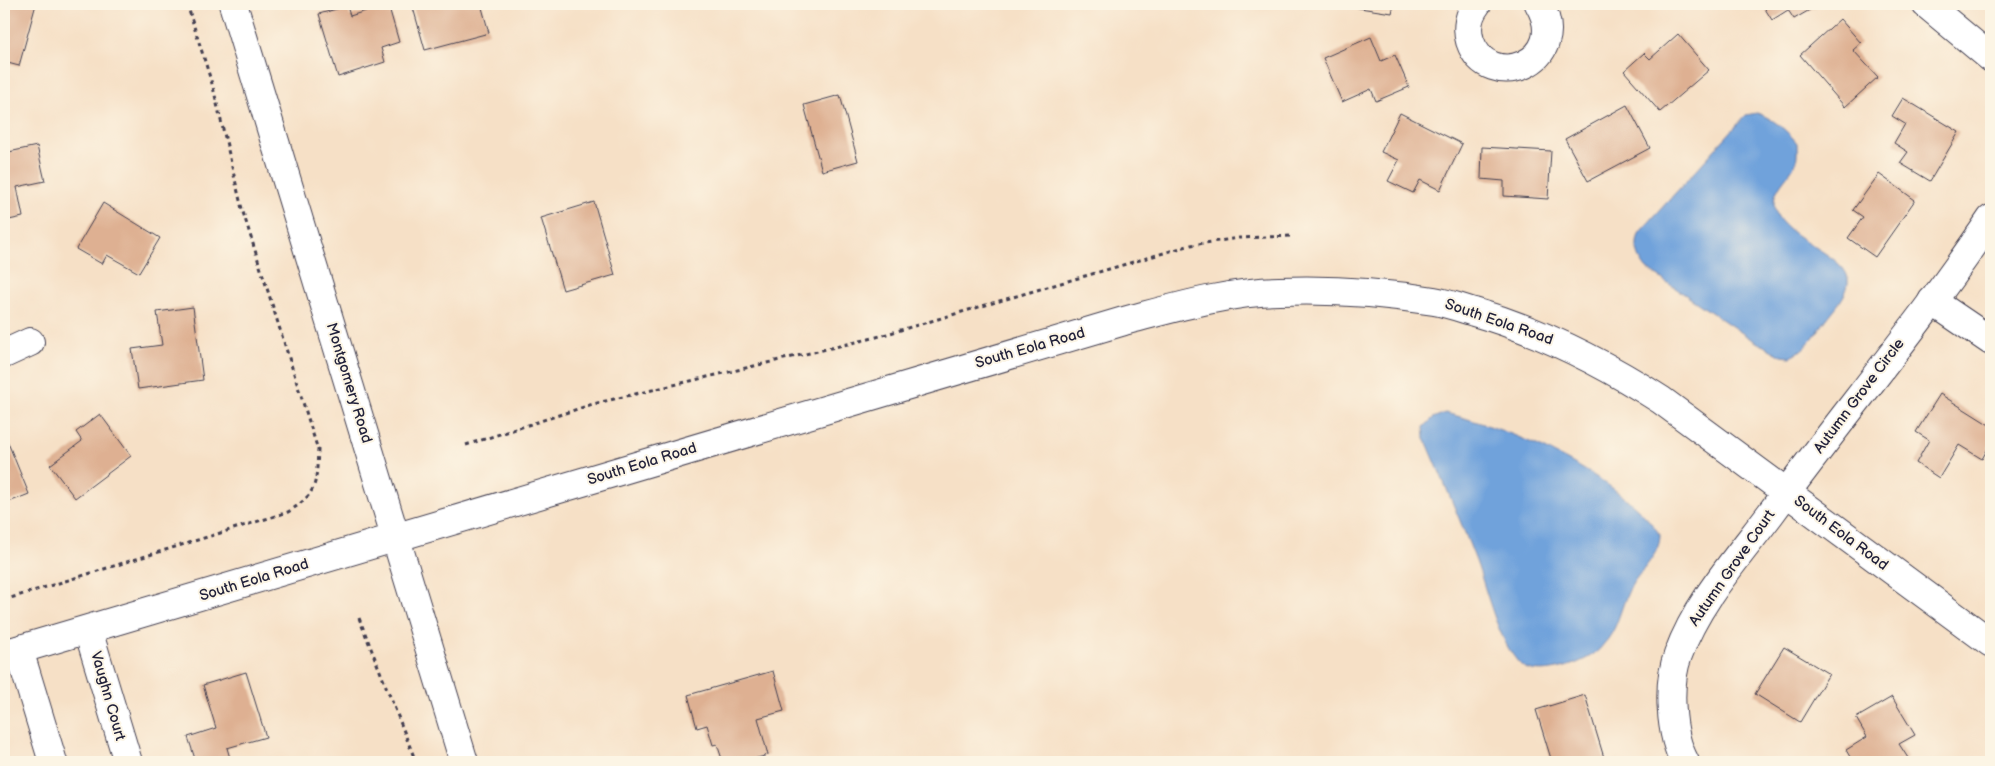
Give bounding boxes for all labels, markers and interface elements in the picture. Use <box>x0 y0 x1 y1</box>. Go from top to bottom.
street label: South Eola Road <box>1442 295 1556 349</box>
street label: Montgomery Road <box>322 321 376 445</box>
street label: South Eola Road <box>973 323 1087 373</box>
street label: Autumn Grove Circle <box>1809 335 1909 457</box>
street label: South Eola Road <box>585 438 699 490</box>
street label: South Eola Road <box>1790 491 1892 575</box>
street label: Autumn Grove Court <box>1685 506 1779 630</box>
street label: South Eola Road <box>197 554 311 606</box>
street label: Vaughn Court <box>86 649 130 743</box>

